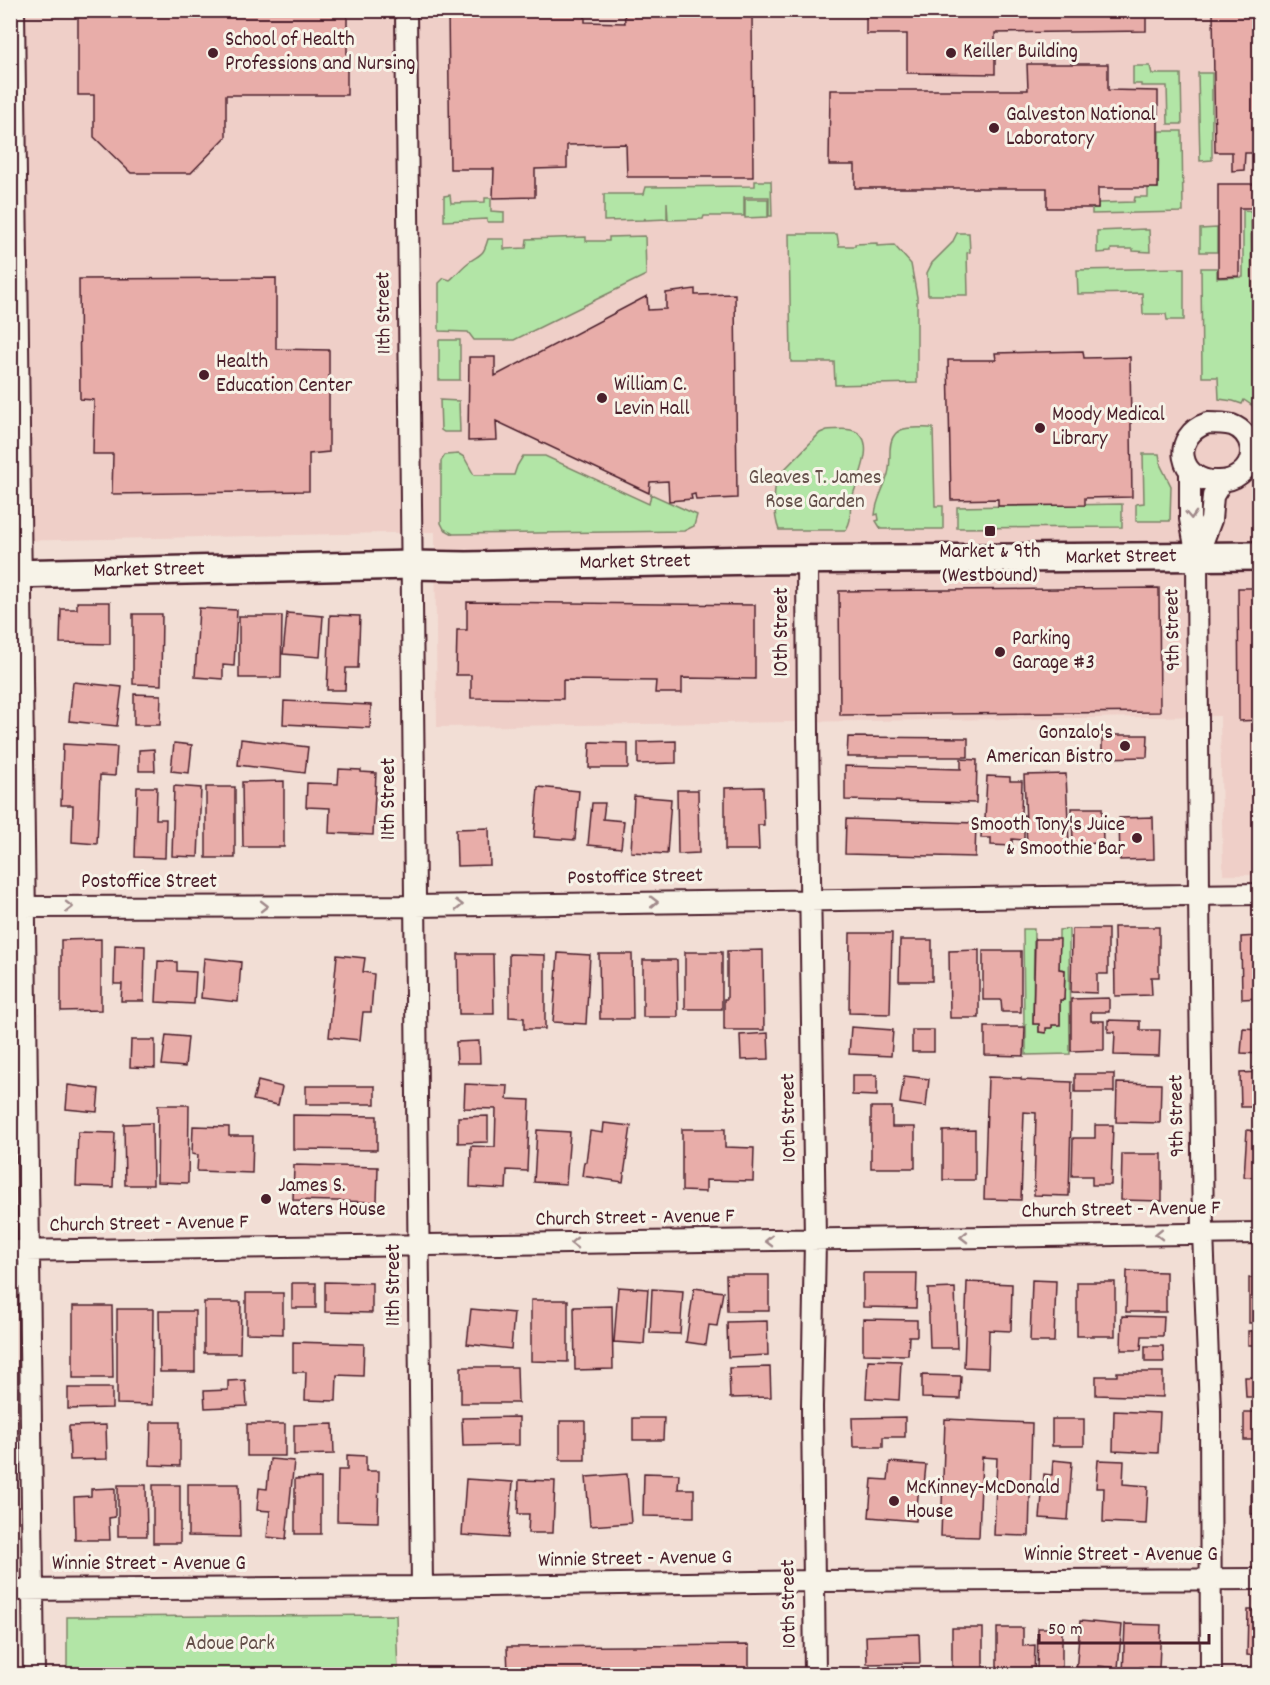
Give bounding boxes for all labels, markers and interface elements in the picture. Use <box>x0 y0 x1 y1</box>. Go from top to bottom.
place label: School of Health Professions and Nursing <box>225 26 416 80</box>
place label: Keiller Building <box>963 38 1078 68</box>
marker: School of Health Professions and Nursing <box>206 46 220 60</box>
marker: Keiller Building <box>944 46 958 60</box>
place label: Galveston National Laboratory <box>1006 101 1156 155</box>
marker: Galveston National Laboratory <box>987 121 1001 135</box>
street label: 11th Street <box>369 271 401 354</box>
place label: Health Education Center <box>216 348 352 402</box>
marker: Health Education Center <box>197 368 211 382</box>
place label: William C. Levin Hall <box>614 371 690 425</box>
marker: William C. Levin Hall <box>595 391 609 405</box>
place label: Moody Medical Library <box>1052 401 1165 455</box>
marker: Moody Medical Library <box>1033 421 1047 435</box>
park label: Gleaves T. James Rose Garden <box>748 464 882 518</box>
one-way arrow <box>1184 510 1197 519</box>
marker: Market & 9th (Westbound) <box>983 524 997 538</box>
place label: Market & 9th (Westbound) <box>939 538 1041 592</box>
street label: Market Street <box>1065 542 1177 574</box>
street label: Market Street <box>579 547 691 579</box>
street label: Market Street <box>93 555 205 587</box>
street label: 10th Street <box>768 587 798 677</box>
street label: 9th Street <box>1158 588 1190 672</box>
place label: Parking Garage #3 <box>1012 625 1095 679</box>
marker: Parking Garage #3 <box>993 645 1007 659</box>
place label: Gonzalo's American Bistro <box>986 719 1113 773</box>
marker: Gonzalo's American Bistro <box>1118 739 1132 753</box>
street label: 11th Street <box>375 758 405 840</box>
place label: Smooth Tony's Juice & Smoothie Bar <box>970 811 1125 865</box>
marker: Smooth Tony's Juice & Smoothie Bar <box>1130 831 1144 845</box>
street label: Postoffice Street <box>567 862 703 894</box>
street label: Postoffice Street <box>81 868 217 898</box>
one-way arrow <box>649 896 658 908</box>
one-way arrow <box>454 899 463 911</box>
one-way arrow <box>259 900 268 912</box>
one-way arrow <box>64 901 73 913</box>
street label: 10th Street <box>774 1073 806 1163</box>
street label: 9th Street <box>1162 1074 1194 1158</box>
place label: James S. Waters House <box>278 1172 386 1226</box>
marker: James S. Waters House <box>259 1192 273 1206</box>
street label: Church Street - Avenue F <box>1021 1194 1221 1228</box>
street label: Church Street - Avenue F <box>535 1202 735 1236</box>
street label: Church Street - Avenue F <box>49 1208 249 1242</box>
one-way arrow <box>1155 1228 1164 1240</box>
one-way arrow <box>960 1231 969 1244</box>
one-way arrow <box>765 1235 774 1247</box>
one-way arrow <box>570 1237 579 1249</box>
street label: 11th Street <box>380 1244 410 1326</box>
place label: McKinney-McDonald House <box>906 1474 1060 1528</box>
marker: McKinney-McDonald House <box>887 1494 901 1508</box>
street label: Winnie Street - Avenue G <box>1024 1541 1218 1571</box>
street label: Winnie Street - Avenue G <box>538 1543 732 1577</box>
street label: Winnie Street - Avenue G <box>52 1550 246 1580</box>
street label: 10th Street <box>774 1559 806 1649</box>
scale bar <box>1039 1607 1208 1645</box>
text: 50 m <box>1048 1618 1083 1643</box>
park label: Adoue Park <box>185 1630 275 1660</box>

